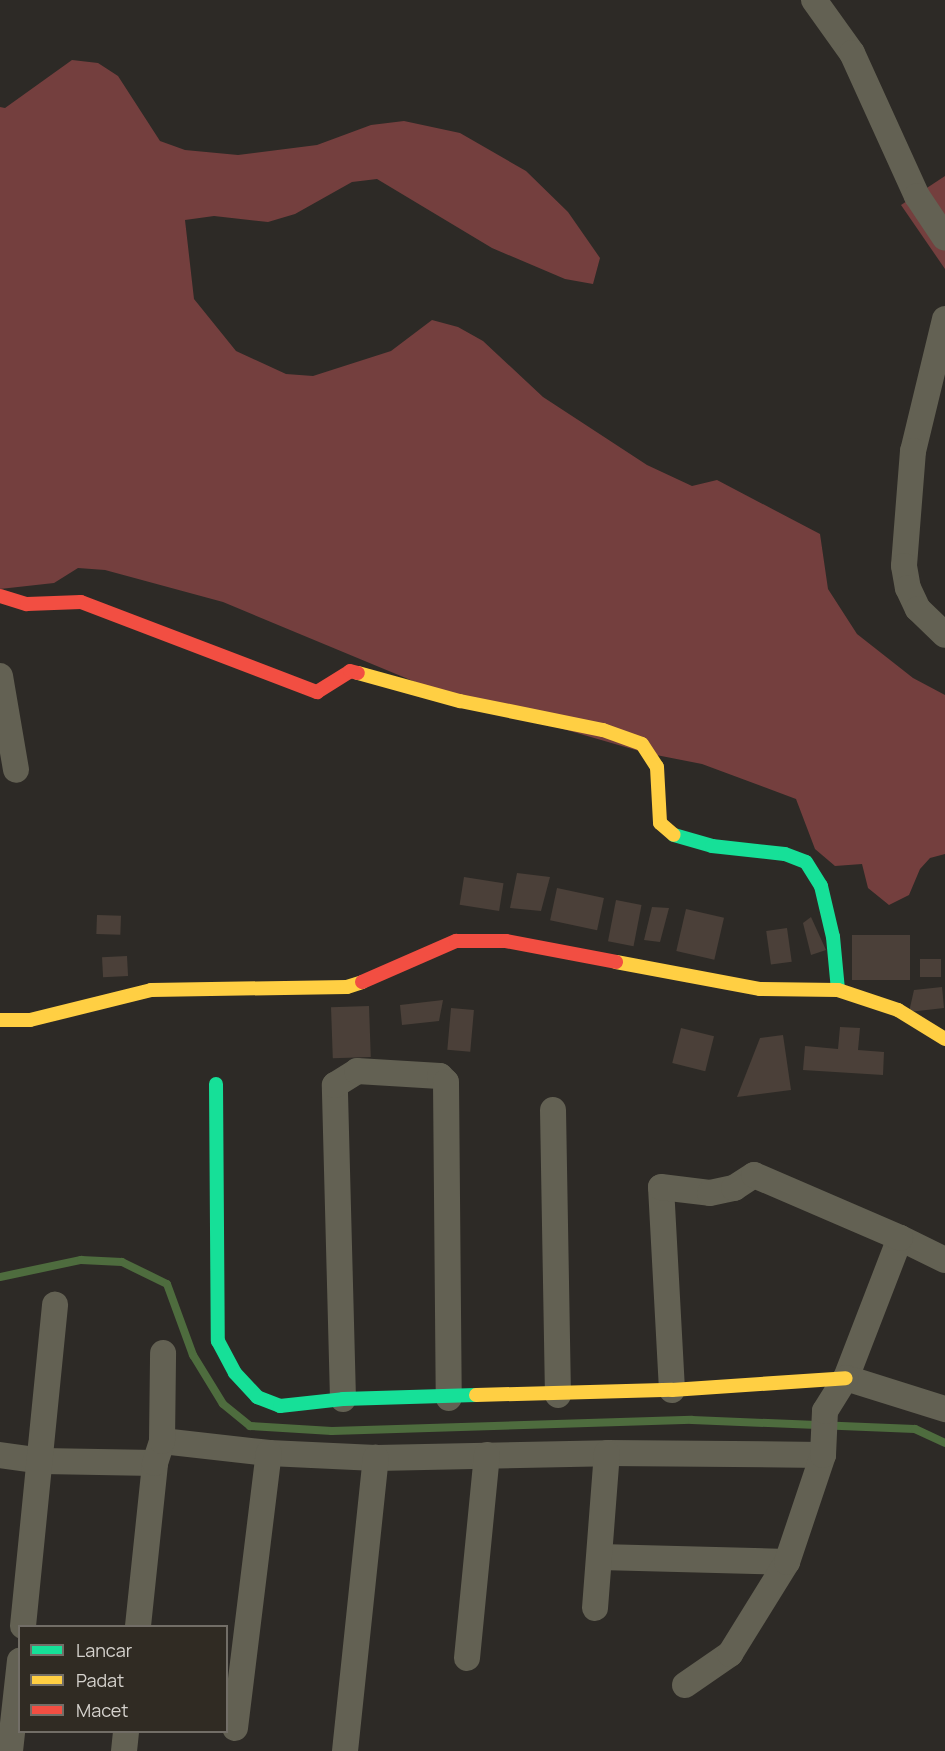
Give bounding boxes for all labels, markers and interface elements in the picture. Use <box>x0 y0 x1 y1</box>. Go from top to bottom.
legend <box>18 1625 228 1733</box>
text: Lancar <box>76 1638 132 1662</box>
text: Padat <box>76 1668 124 1692</box>
text: Macet <box>76 1698 129 1722</box>

